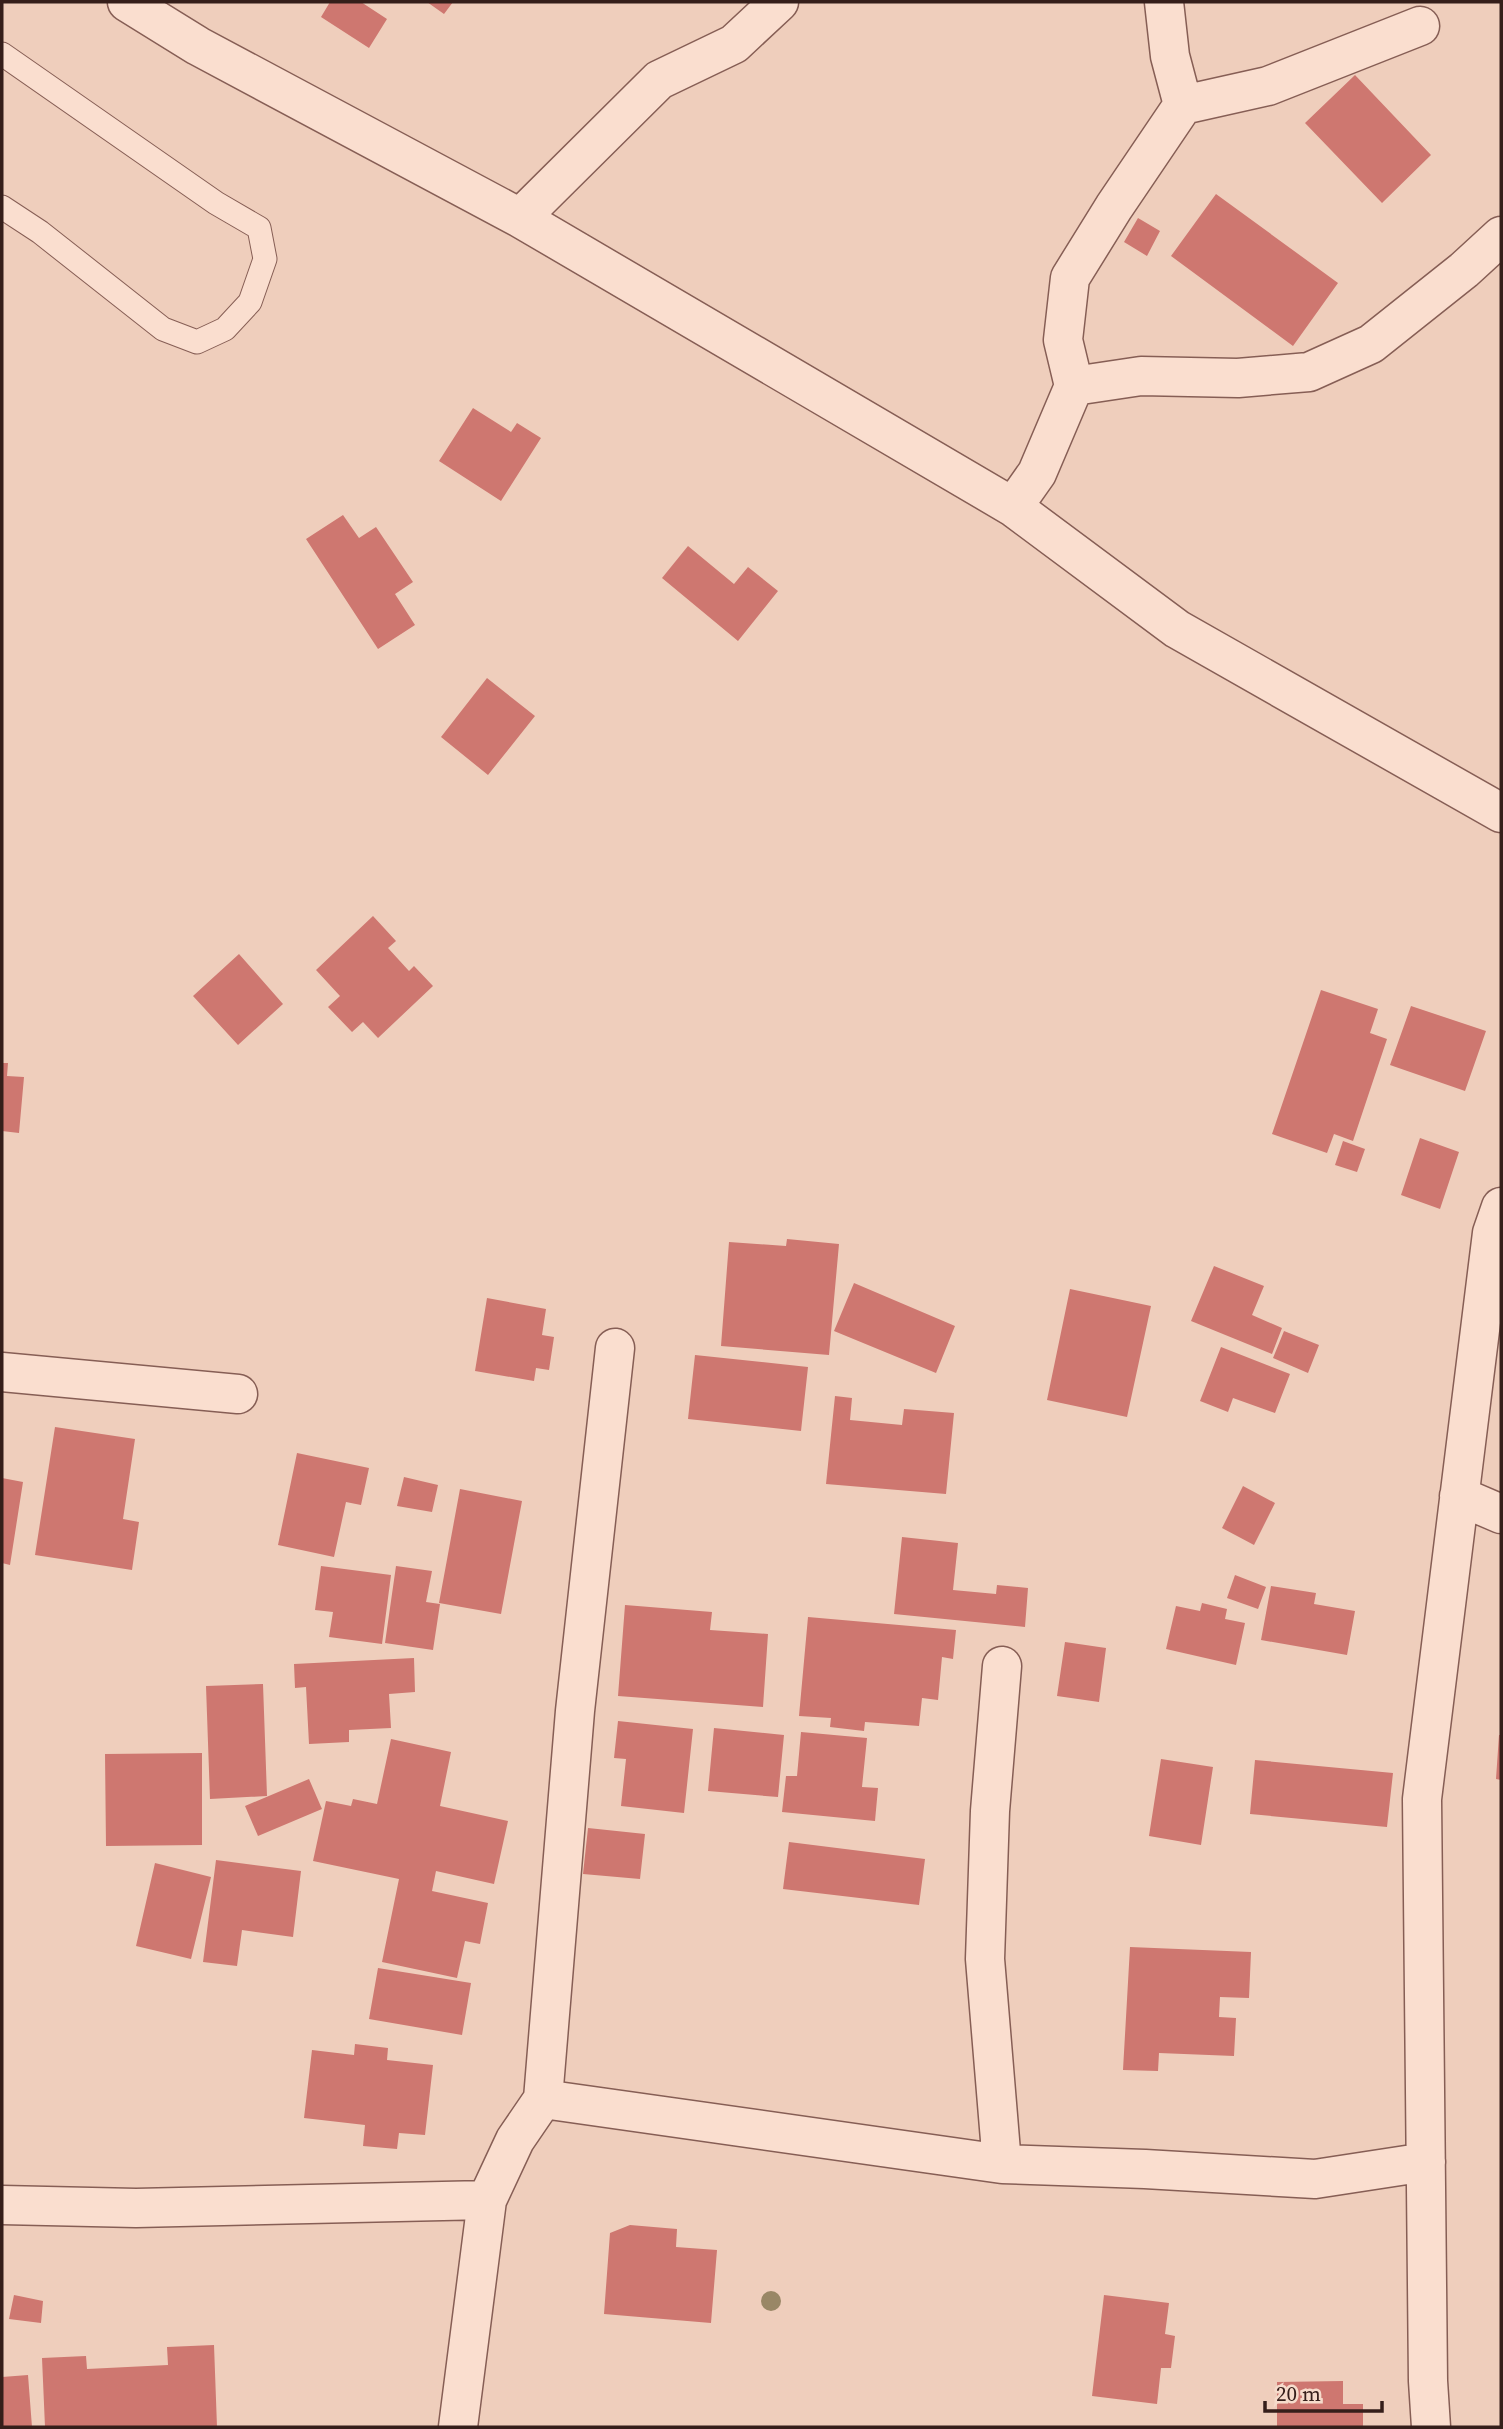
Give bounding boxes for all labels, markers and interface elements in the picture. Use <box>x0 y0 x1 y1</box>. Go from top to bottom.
scale bar <box>1265 2370 1382 2414</box>
text: 20 m <box>1276 2379 1321 2408</box>

